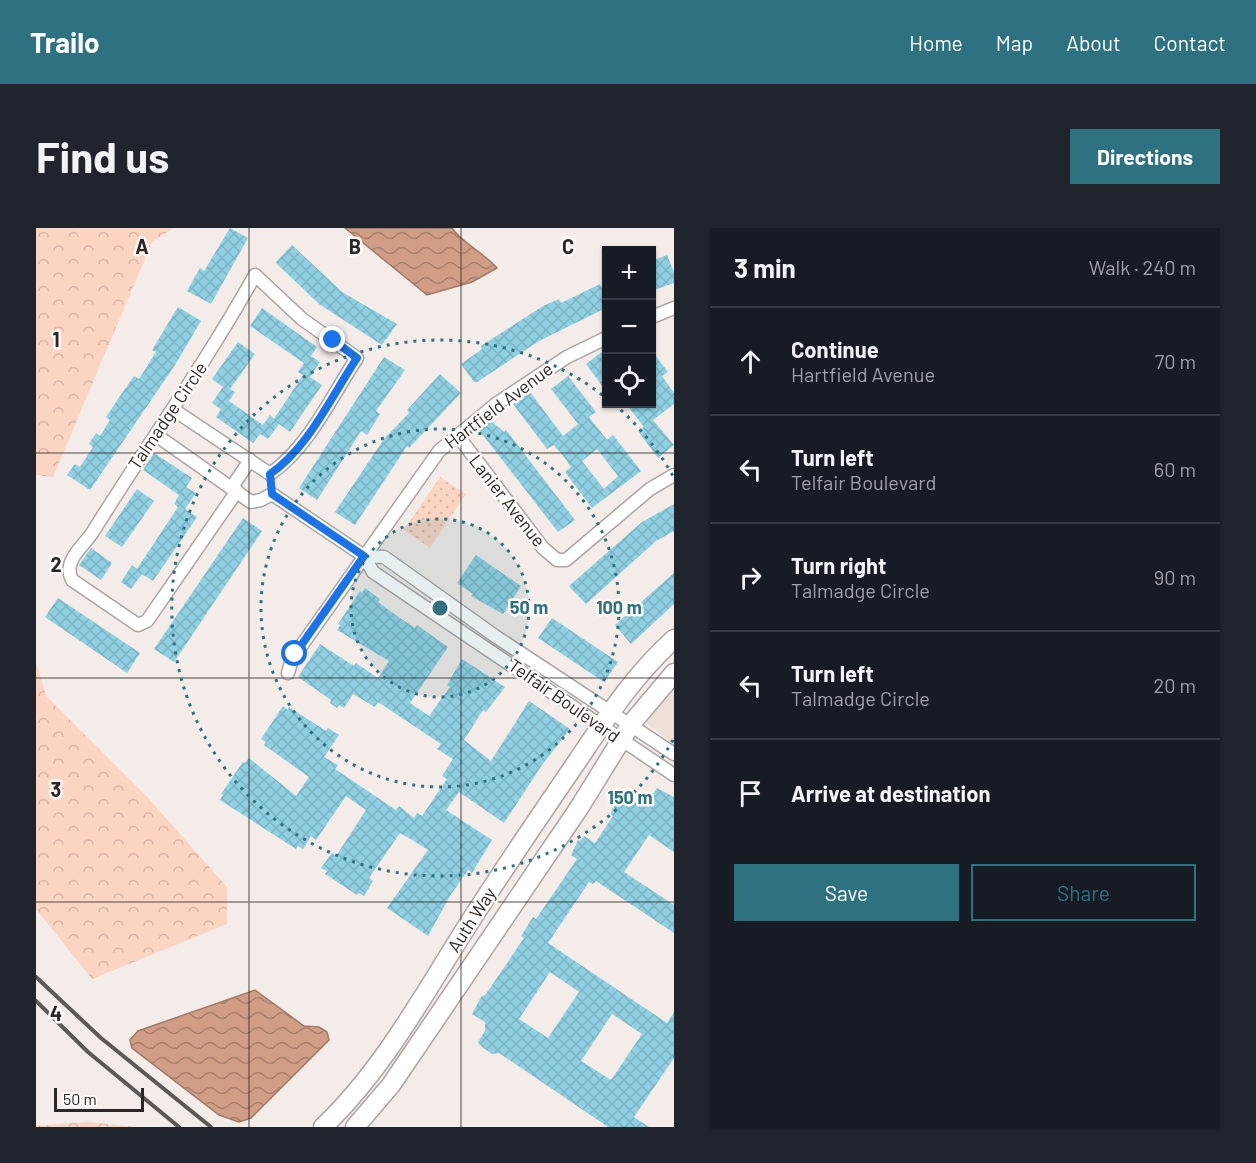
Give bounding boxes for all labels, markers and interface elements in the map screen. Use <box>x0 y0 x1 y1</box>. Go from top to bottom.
text: Trailo <box>30 25 100 59</box>
text: Home <box>909 30 963 55</box>
text: Map <box>996 30 1033 55</box>
text: About <box>1066 30 1121 55</box>
text: Contact <box>1154 30 1226 55</box>
button: Directions <box>1070 129 1220 184</box>
text: Find us <box>36 131 169 181</box>
text: A <box>135 234 149 258</box>
text: B <box>349 234 361 258</box>
text: C <box>562 234 574 258</box>
map controls <box>602 246 656 408</box>
button: + <box>602 246 656 300</box>
text: 3 min <box>734 252 796 283</box>
text: Walk · 240 m <box>1089 255 1196 279</box>
button: − <box>602 300 656 354</box>
route end <box>319 326 345 352</box>
text: 1 <box>52 327 60 351</box>
text: Continue <box>791 336 879 362</box>
icon: ahead <box>734 345 767 378</box>
text: 70 m <box>1155 349 1196 373</box>
button: locate <box>602 354 656 408</box>
street label: Talmadge Circle <box>123 357 211 473</box>
street label: Hartfield Avenue <box>440 357 557 453</box>
text: Hartfield Avenue <box>791 362 935 386</box>
text: Turn left <box>791 444 874 470</box>
street label: Lanier Avenue <box>465 450 551 551</box>
icon: left <box>734 453 767 486</box>
text: 60 m <box>1154 457 1196 481</box>
text: Telfair Boulevard <box>791 470 936 494</box>
text: 2 <box>50 552 62 576</box>
text: Turn right <box>791 552 886 578</box>
icon: right <box>734 561 767 594</box>
text: 90 m <box>1154 565 1196 589</box>
text: Talmadge Circle <box>791 578 930 602</box>
text: 50 m <box>510 596 548 618</box>
text: 100 m <box>596 596 642 618</box>
centre of rings <box>430 598 450 618</box>
route start <box>281 640 307 666</box>
street label: Telfair Boulevard <box>505 654 624 747</box>
text: Turn left <box>791 660 874 686</box>
icon: left <box>734 669 767 702</box>
text: 20 m <box>1153 673 1196 697</box>
text: Talmadge Circle <box>791 686 930 710</box>
text: 3 <box>51 777 61 801</box>
icon: arrive <box>734 777 767 810</box>
text: Arrive at destination <box>791 780 990 806</box>
text: 150 m <box>608 786 652 808</box>
button: Save <box>734 864 959 921</box>
button: Share <box>971 864 1196 921</box>
street label: Auth Way <box>442 883 500 956</box>
text: 4 <box>50 1001 62 1025</box>
scale bar <box>54 1085 144 1112</box>
text: 50 m <box>63 1089 97 1108</box>

